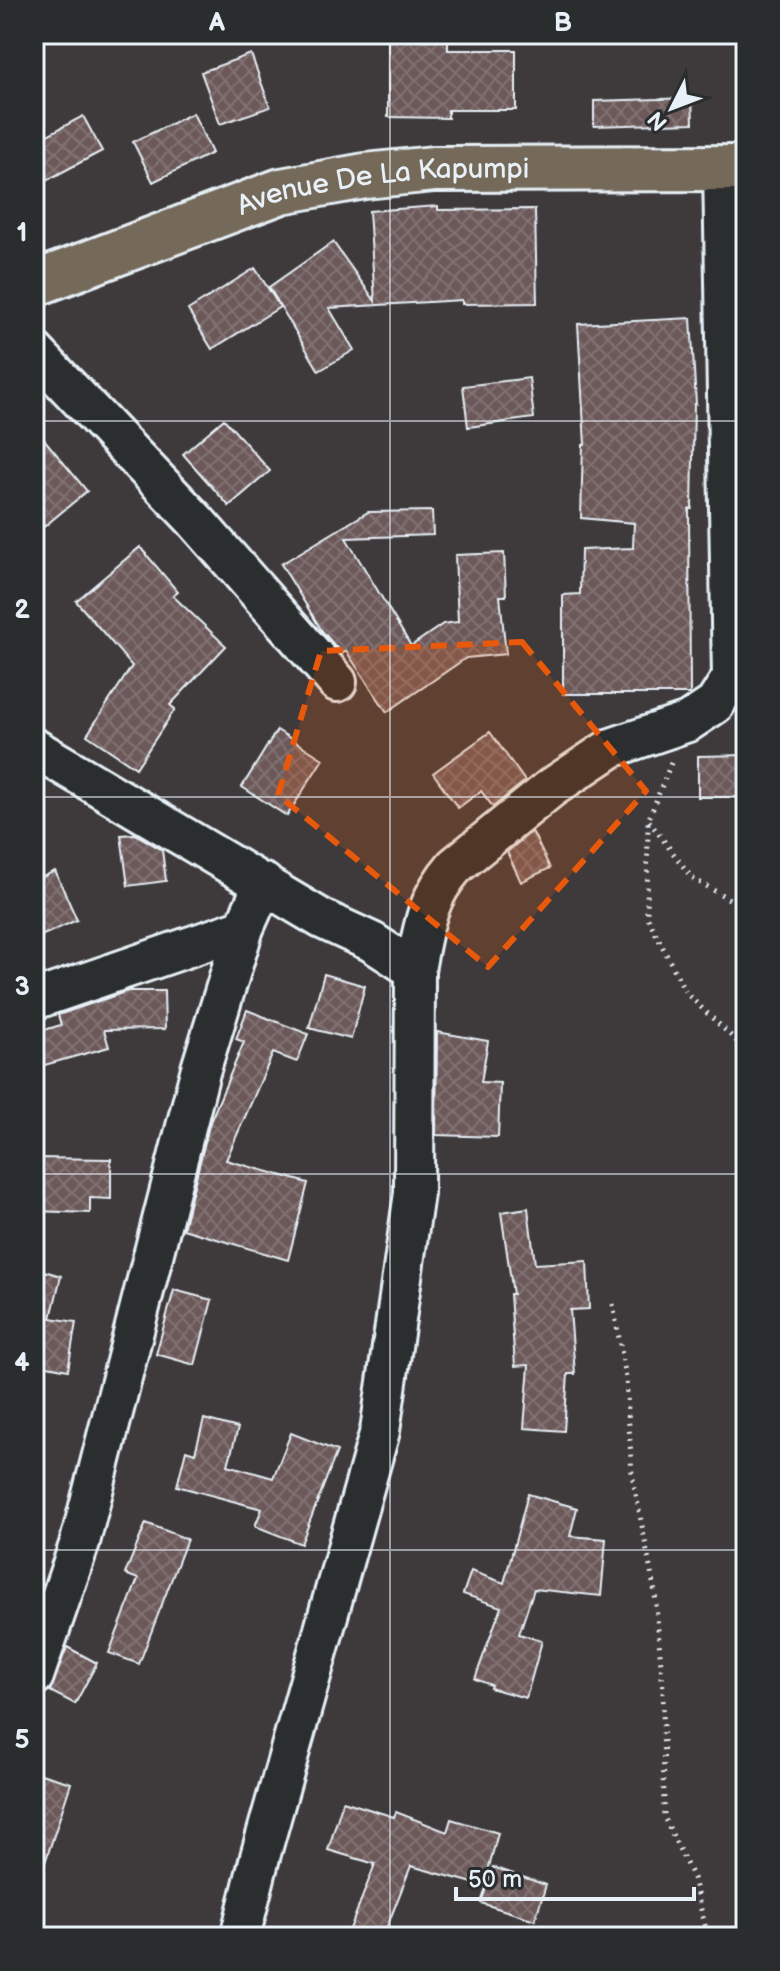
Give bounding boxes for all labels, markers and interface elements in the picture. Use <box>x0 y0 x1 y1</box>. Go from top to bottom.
text: A <box>208 8 225 39</box>
text: B <box>554 8 572 39</box>
north arrow <box>632 68 712 148</box>
text: N <box>643 105 674 136</box>
street label: Avenue De La Kapumpi <box>232 152 529 223</box>
text: 1 <box>17 218 27 249</box>
text: 2 <box>14 595 30 626</box>
text: 3 <box>14 972 30 1003</box>
text: 4 <box>14 1348 30 1379</box>
text: 5 <box>14 1725 30 1756</box>
scale bar <box>456 1851 694 1901</box>
text: 50 m <box>468 1865 522 1894</box>

